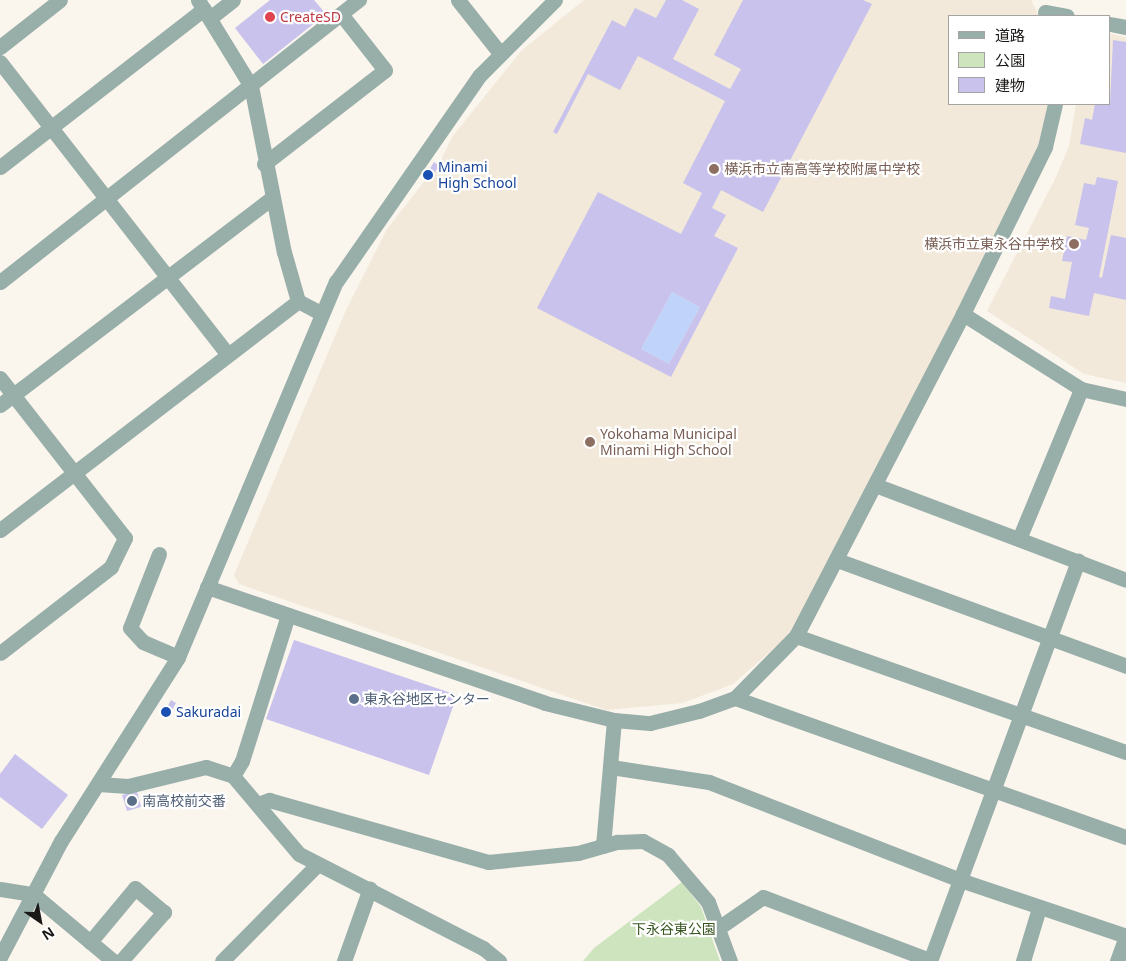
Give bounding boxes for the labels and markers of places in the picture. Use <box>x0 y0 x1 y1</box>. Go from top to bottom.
place label: CreateSD <box>280 9 341 25</box>
marker: CreateSD <box>264 11 276 23</box>
place label: Minami High School <box>438 159 516 192</box>
place label: 横浜市立南高等学校附属中学校 <box>724 161 920 177</box>
marker: 横浜市立南高等学校附属中学校 <box>708 163 720 175</box>
marker: Minami High School <box>422 169 434 181</box>
place label: 横浜市立東永谷中学校 <box>924 236 1064 252</box>
marker: 横浜市立東永谷中学校 <box>1068 238 1080 250</box>
place label: Yokohama Municipal Minami High School <box>600 426 737 458</box>
marker: Yokohama Municipal Minami High School <box>584 436 596 448</box>
place label: 東永谷地区センター <box>364 691 490 707</box>
marker: 東永谷地区センター <box>348 693 360 705</box>
place label: Sakuradai <box>176 704 241 720</box>
marker: Sakuradai <box>160 706 172 718</box>
place label: 南高校前交番 <box>142 793 226 809</box>
marker: 南高校前交番 <box>126 795 138 807</box>

